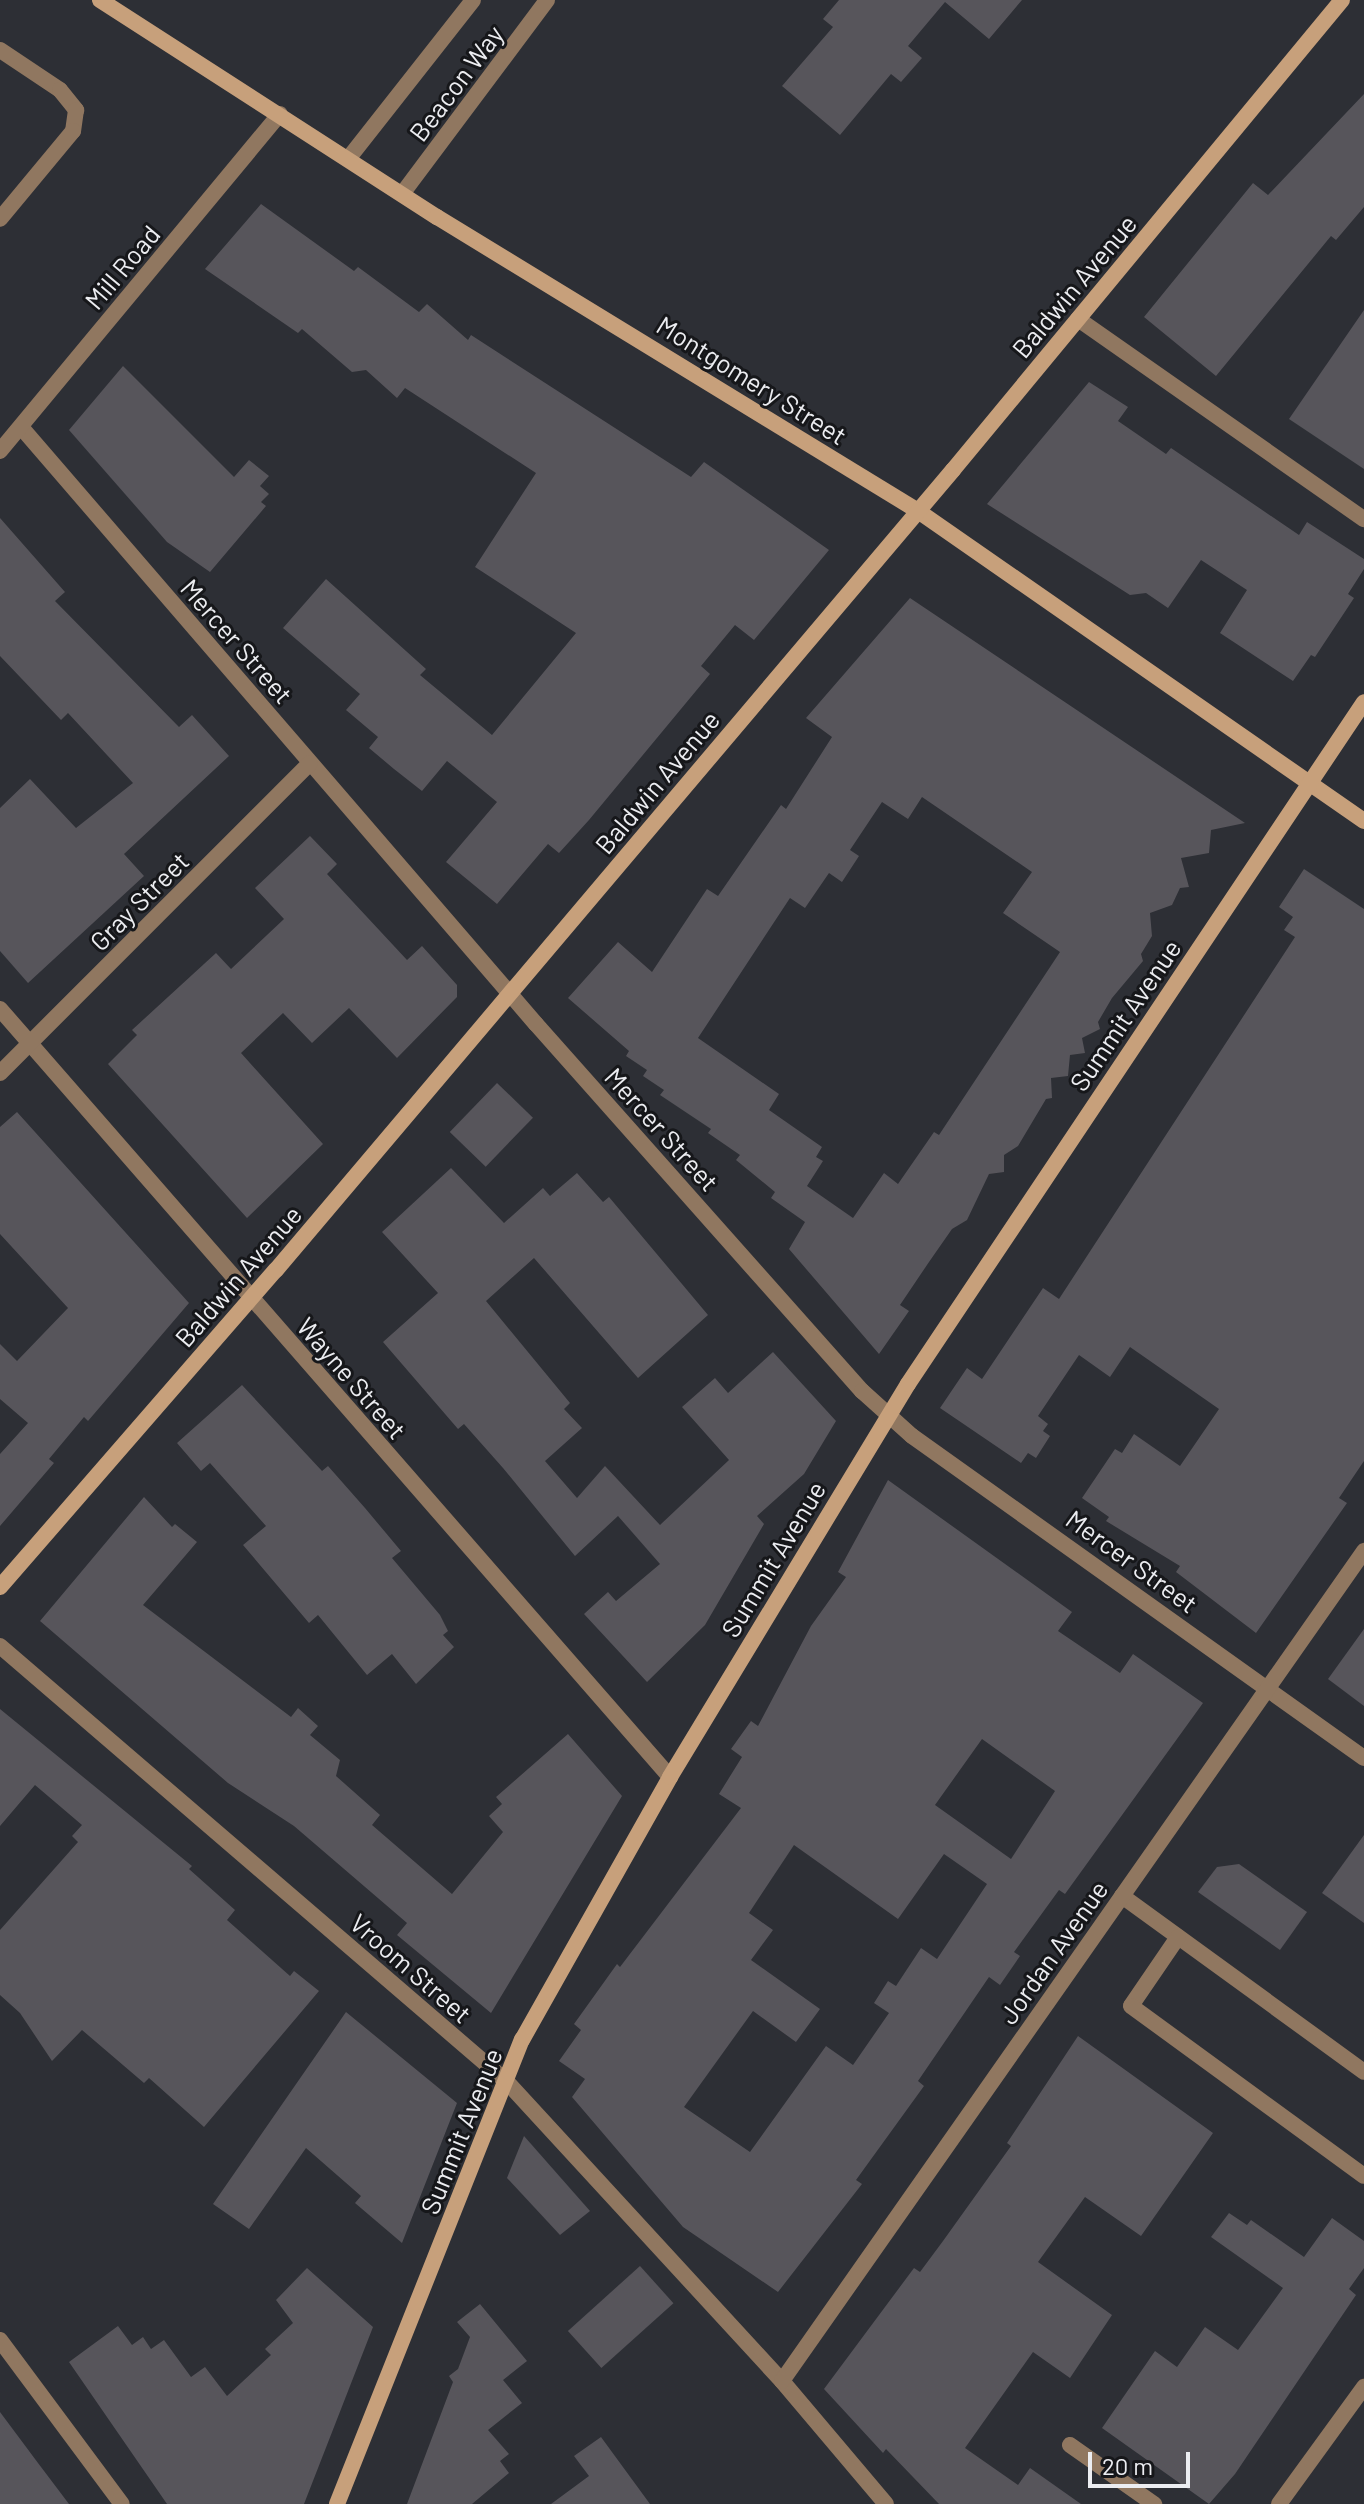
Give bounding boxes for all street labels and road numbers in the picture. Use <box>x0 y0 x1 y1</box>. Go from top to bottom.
street label: Beacon Way <box>402 19 510 147</box>
street label: Baldwin Avenue <box>1005 208 1143 364</box>
street label: Mill Road <box>78 219 166 315</box>
street label: Montgomery Street <box>651 309 853 451</box>
street label: Mercer Street <box>174 572 300 710</box>
street label: Baldwin Avenue <box>588 704 726 860</box>
street label: Gray Street <box>83 845 195 957</box>
street label: Summit Avenue <box>1063 933 1187 1097</box>
street label: Mercer Street <box>599 1061 725 1197</box>
street label: Baldwin Avenue <box>168 1199 308 1353</box>
street label: Wayne Street <box>291 1311 413 1445</box>
street label: Summit Avenue <box>714 1476 832 1642</box>
street label: Mercer Street <box>1060 1503 1204 1619</box>
street label: Jordan Avenue <box>992 1874 1114 2030</box>
street label: Vroom Street <box>344 1907 478 2029</box>
street label: Summit Avenue <box>414 2044 508 2218</box>

